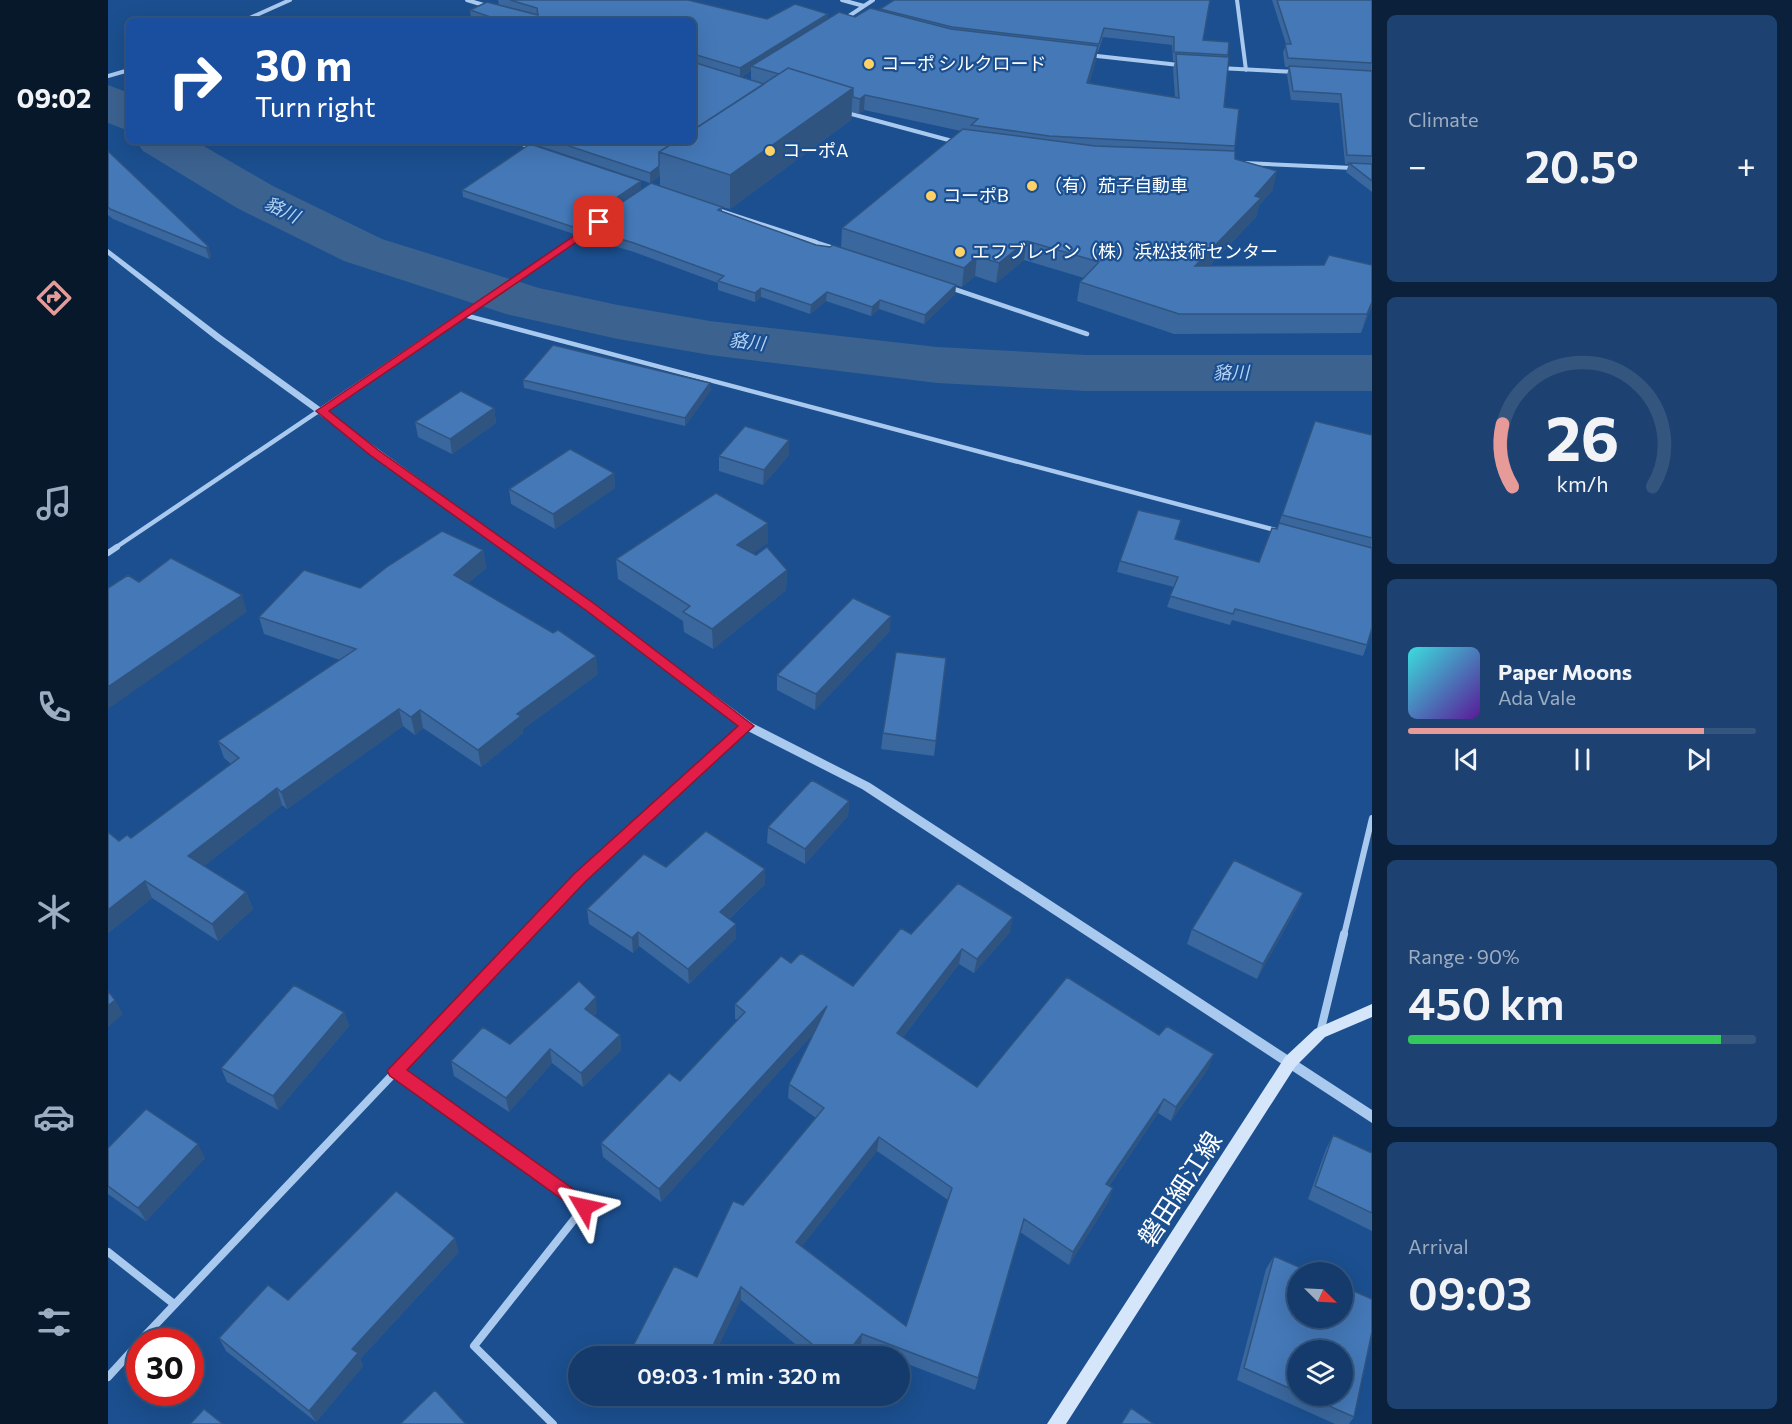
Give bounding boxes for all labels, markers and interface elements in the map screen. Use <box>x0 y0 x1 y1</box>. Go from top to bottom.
text: 30 m <box>255 38 352 90</box>
icon: right <box>156 42 234 120</box>
place label: コーポ シルクロード <box>881 52 1046 74</box>
marker: コーポ シルクロード <box>862 57 876 71</box>
text: 09:02 <box>17 81 91 114</box>
text: Turn right <box>255 90 375 123</box>
text: Climate <box>1408 107 1478 131</box>
text: 20.5° <box>1525 137 1639 192</box>
place label: コーポA <box>782 139 848 161</box>
marker: コーポA <box>763 144 777 158</box>
text: − <box>1408 144 1427 185</box>
text: + <box>1737 144 1756 185</box>
place label: （有）茄子自動車 <box>1044 174 1188 196</box>
marker: （有）茄子自動車 <box>1025 179 1039 193</box>
place label: コーポB <box>943 184 1009 206</box>
marker: コーポB <box>924 189 938 203</box>
water label: 貉川 <box>261 191 305 228</box>
pin <box>573 196 624 247</box>
icon: arrive <box>582 205 615 238</box>
place label: エフブレイン（株）浜松技術センター <box>972 240 1278 262</box>
marker: エフブレイン（株）浜松技術センター <box>953 245 967 259</box>
icon: directions <box>33 277 75 319</box>
water label: 貉川 <box>728 328 768 354</box>
water label: 貉川 <box>1213 361 1251 383</box>
text: 26 <box>1545 398 1619 474</box>
text: km/h <box>1556 471 1608 497</box>
icon: music <box>33 482 75 524</box>
text: Paper Moons <box>1498 658 1632 685</box>
text: Ada Vale <box>1498 685 1576 709</box>
icon: phone <box>33 686 75 728</box>
icon: previous <box>1450 743 1483 776</box>
icon: pause <box>1566 743 1599 776</box>
icon: next <box>1682 743 1715 776</box>
icon: climate <box>33 891 75 933</box>
text: Range · 90% <box>1408 944 1520 968</box>
text: 450 km <box>1408 974 1564 1029</box>
icon: car <box>33 1096 75 1138</box>
street label: 磐田細江線 <box>1130 1125 1227 1251</box>
position arrow <box>552 1175 616 1239</box>
text: Arrival <box>1408 1234 1469 1258</box>
north arrow <box>1287 1262 1353 1328</box>
map controls <box>1287 1262 1353 1406</box>
text: 09:03 <box>1408 1264 1532 1319</box>
icon: filters <box>33 1301 75 1343</box>
speed limit sign: 30 <box>126 1328 204 1406</box>
button: layers <box>1287 1340 1353 1406</box>
text: 09:03 · 1 min · 320 m <box>637 1362 841 1389</box>

